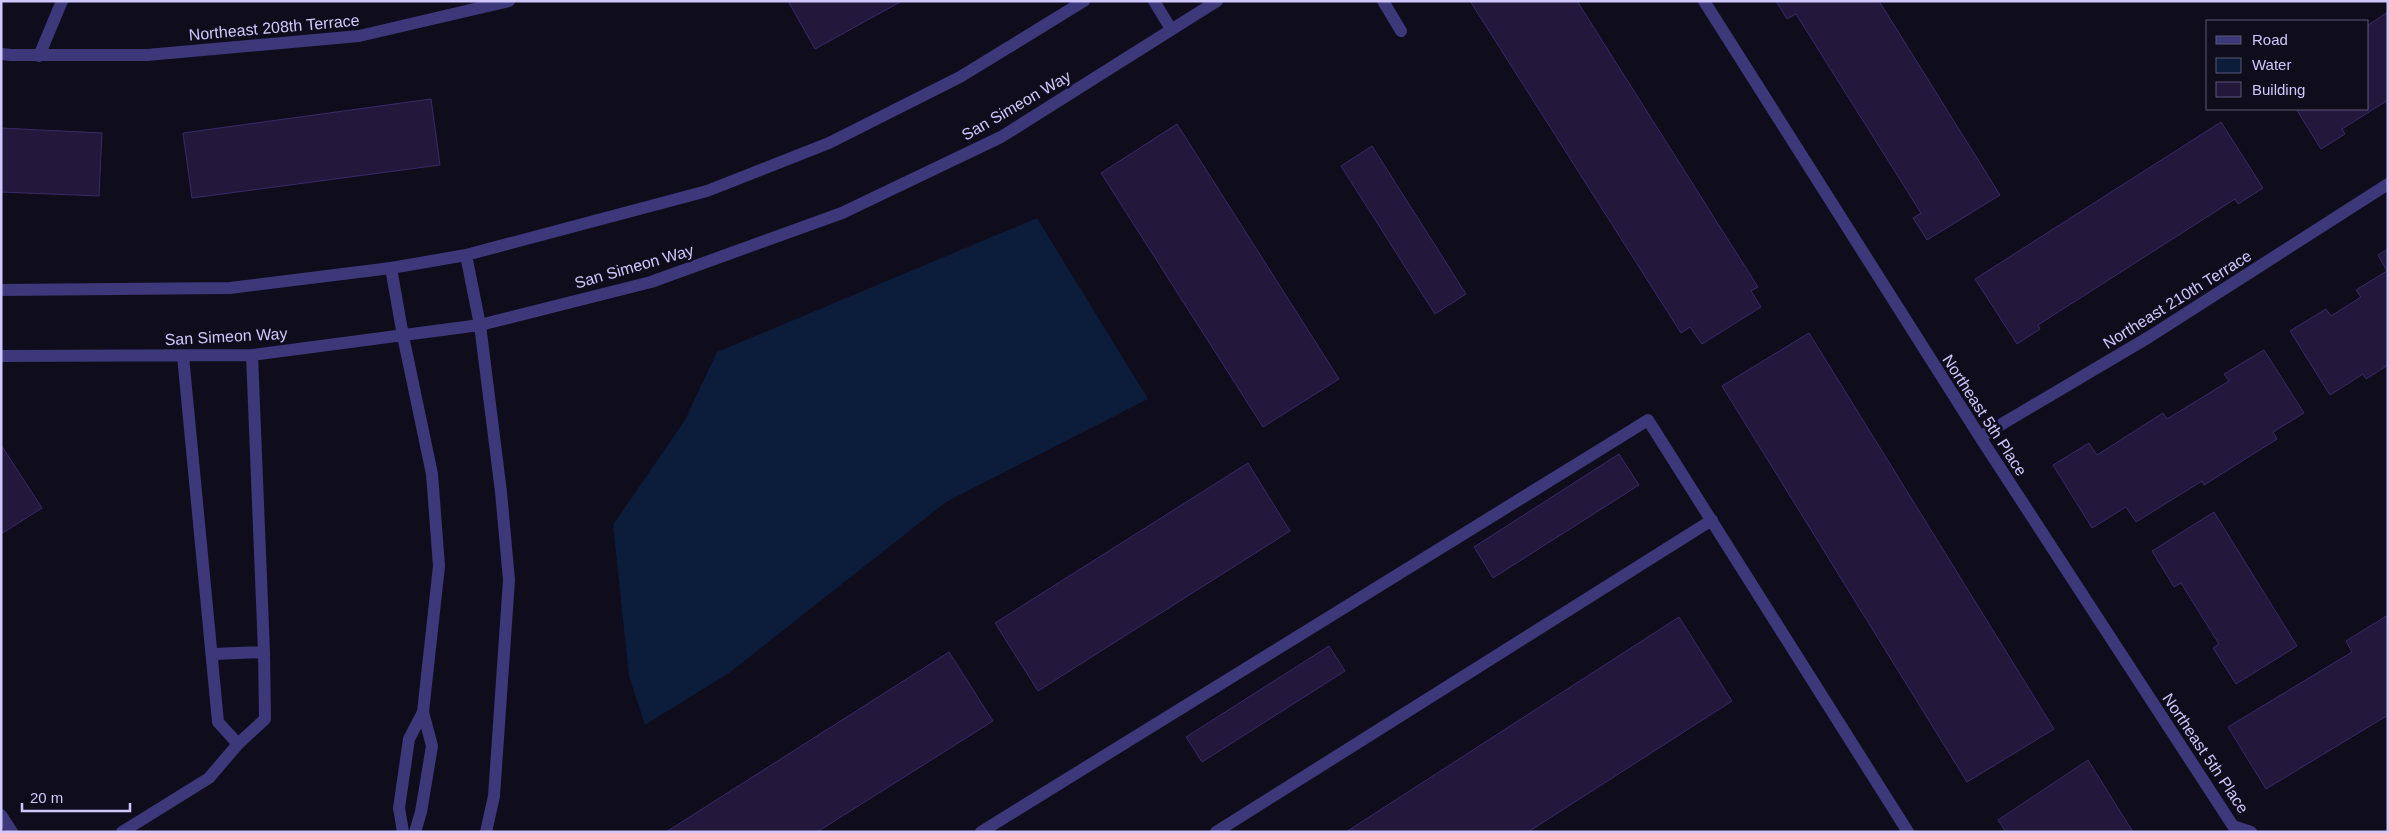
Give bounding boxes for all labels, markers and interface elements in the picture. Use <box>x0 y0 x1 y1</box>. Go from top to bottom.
street label: Northeast 208th Terrace <box>188 12 360 43</box>
legend <box>2206 20 2369 110</box>
text: Road <box>2252 31 2288 48</box>
text: Water <box>2252 56 2291 73</box>
street label: San Simeon Way <box>959 67 1074 144</box>
text: Building <box>2252 81 2305 98</box>
street label: San Simeon Way <box>573 241 696 292</box>
street label: Northeast 210th Terrace <box>2100 247 2255 352</box>
street label: San Simeon Way <box>164 325 288 348</box>
street label: Northeast 5th Place <box>1939 352 2030 479</box>
street label: Northeast 5th Place <box>2159 690 2252 816</box>
scale bar <box>22 780 130 812</box>
text: 20 m <box>30 789 63 806</box>

